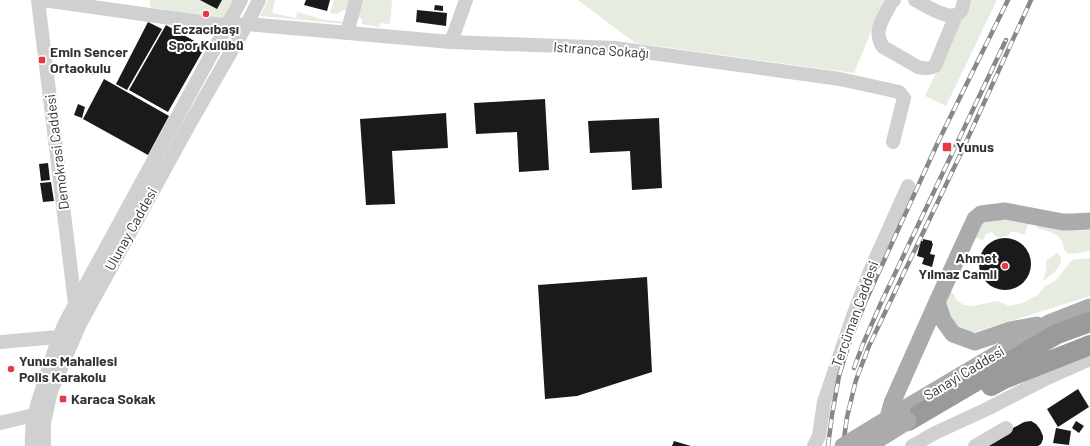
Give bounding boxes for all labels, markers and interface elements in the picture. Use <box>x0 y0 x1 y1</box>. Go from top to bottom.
marker: Eczacıbaşı Spor Kulübü <box>201 9 211 19</box>
place label: Eczacıbaşı Spor Kulübü <box>168 20 244 53</box>
street label: Istıranca Sokağı <box>553 38 649 61</box>
place label: Emin Sencer Ortaokulu <box>50 43 129 76</box>
marker: Emin Sencer Ortaokulu <box>37 55 47 65</box>
street label: Demokrasi Caddesi <box>41 93 72 211</box>
place label: Yunus <box>956 138 994 155</box>
marker: Yunus <box>941 141 953 153</box>
street label: Ulunay Caddesi <box>101 184 160 273</box>
place label: Ahmet Yılmaz Camii <box>919 249 997 282</box>
street label: Tercüman Caddesi <box>827 258 882 369</box>
marker: Ahmet Yılmaz Camii <box>1000 261 1010 271</box>
street label: Sanayi Caddesi <box>920 342 1007 403</box>
place label: Yunus Mahallesi Polis Karakolu <box>19 352 117 385</box>
marker: Yunus Mahallesi Polis Karakolu <box>6 364 16 374</box>
place label: Karaca Sokak <box>71 390 156 407</box>
marker: Karaca Sokak <box>58 394 68 404</box>

